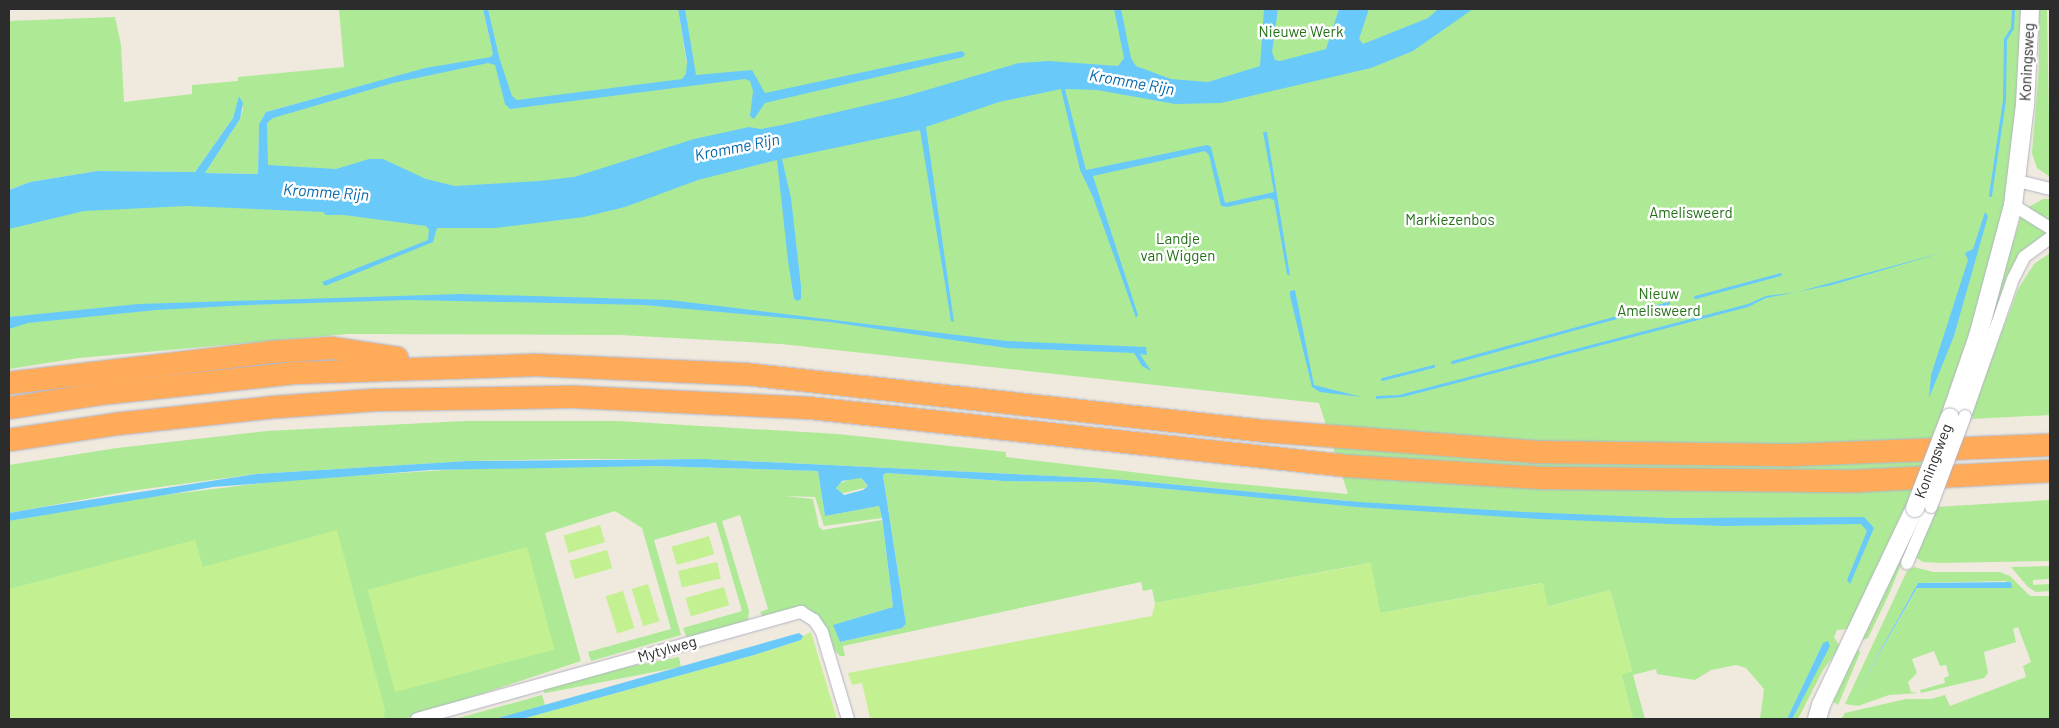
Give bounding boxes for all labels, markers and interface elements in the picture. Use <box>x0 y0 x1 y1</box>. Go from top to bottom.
street label: Koningsweg <box>2016 22 2038 102</box>
park label: Nieuwe Werk <box>1259 23 1343 41</box>
water label: Kromme Rijn <box>1088 65 1176 99</box>
water label: Kromme Rijn <box>693 129 781 165</box>
water label: Kromme Rijn <box>282 179 370 205</box>
park label: Amelisweerd <box>1649 204 1733 222</box>
park label: Markiezenbos <box>1405 211 1495 229</box>
park label: Landje van Wiggen <box>1141 229 1215 264</box>
park label: Nieuw Amelisweerd <box>1617 284 1701 319</box>
street label: Koningsweg <box>1911 421 1955 501</box>
street label: Mytylweg <box>636 632 698 666</box>

